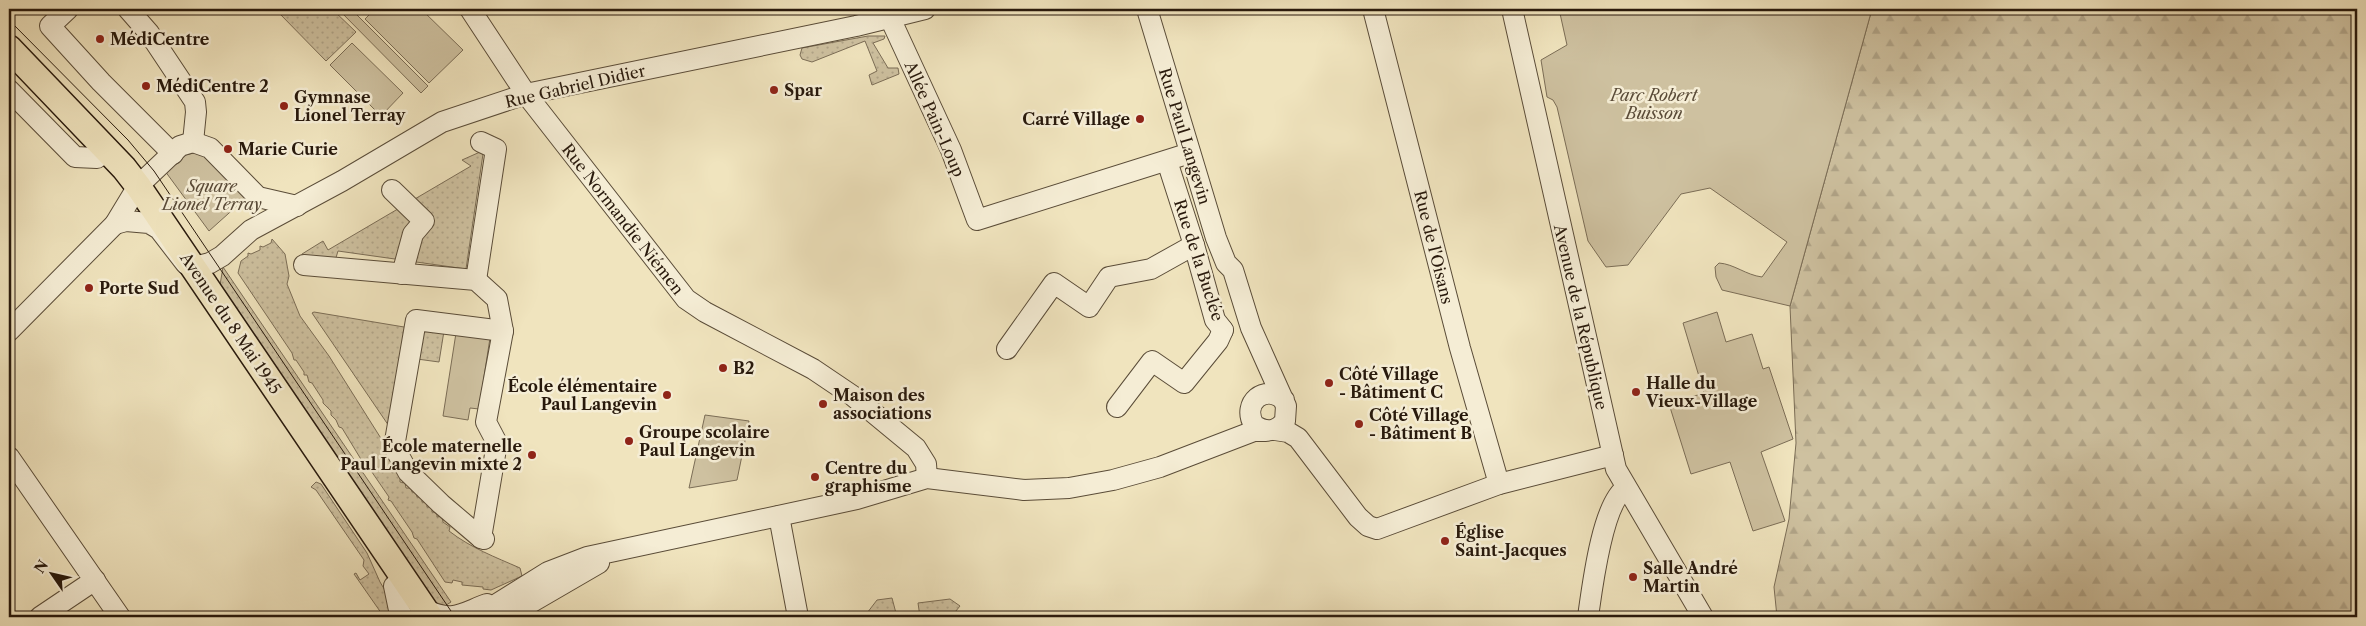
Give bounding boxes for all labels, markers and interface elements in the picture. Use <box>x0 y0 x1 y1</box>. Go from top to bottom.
place label: MédiCentre <box>110 29 210 49</box>
marker: MédiCentre <box>94 33 106 45</box>
street label: Allée Pain-Loup <box>900 57 969 180</box>
street label: Rue Gabriel Didier <box>503 60 647 112</box>
street label: Rue Paul Langevin <box>1155 65 1215 207</box>
place label: MédiCentre 2 <box>156 76 269 96</box>
marker: MédiCentre 2 <box>140 80 152 92</box>
place label: Spar <box>784 80 822 100</box>
marker: Spar <box>768 84 780 96</box>
park label: Parc Robert Buisson <box>1608 85 1699 123</box>
place label: Gymnase Lionel Terray <box>294 87 407 125</box>
marker: Gymnase Lionel Terray <box>278 100 290 112</box>
place label: Carré Village <box>1022 109 1130 129</box>
marker: Carré Village <box>1134 113 1146 125</box>
place label: Marie Curie <box>238 139 338 159</box>
street label: Rue Normandie Niémen <box>558 140 688 298</box>
marker: Marie Curie <box>222 143 234 155</box>
park label: Square Lionel Terray <box>160 176 262 214</box>
street label: Rue de l'Oisans <box>1410 188 1458 306</box>
street label: Rue de la Buclée <box>1170 196 1228 324</box>
street label: Avenue de la République <box>1550 221 1612 412</box>
street label: Avenue du 8 Mai 1945 <box>176 248 286 398</box>
place label: Porte Sud <box>99 278 179 298</box>
marker: Porte Sud <box>83 282 95 294</box>
place label: B2 <box>733 358 754 378</box>
marker: B2 <box>717 362 729 374</box>
place label: Côté Village - Bâtiment C <box>1339 364 1443 402</box>
place label: Halle du Vieux-Village <box>1645 373 1758 411</box>
place label: École élémentaire Paul Langevin <box>507 376 657 414</box>
marker: Côté Village - Bâtiment C <box>1323 377 1335 389</box>
place label: Maison des associations <box>833 385 932 423</box>
marker: Halle du Vieux-Village <box>1630 386 1642 398</box>
marker: École élémentaire Paul Langevin <box>661 389 673 401</box>
marker: Maison des associations <box>817 398 829 410</box>
place label: Côté Village - Bâtiment B <box>1369 405 1472 443</box>
marker: Côté Village - Bâtiment B <box>1353 418 1365 430</box>
place label: Groupe scolaire Paul Langevin <box>639 422 770 460</box>
marker: Groupe scolaire Paul Langevin <box>623 435 635 447</box>
place label: École maternelle Paul Langevin mixte 2 <box>340 436 522 474</box>
marker: École maternelle Paul Langevin mixte 2 <box>526 449 538 461</box>
place label: Centre du graphisme <box>824 458 912 496</box>
marker: Centre du graphisme <box>809 471 821 483</box>
place label: Église Saint-Jacques <box>1455 522 1567 560</box>
marker: Église Saint-Jacques <box>1439 535 1451 547</box>
north arrow <box>28 548 78 598</box>
text: N <box>30 557 52 577</box>
place label: Salle André Martin <box>1643 558 1738 596</box>
marker: Salle André Martin <box>1627 571 1639 583</box>

